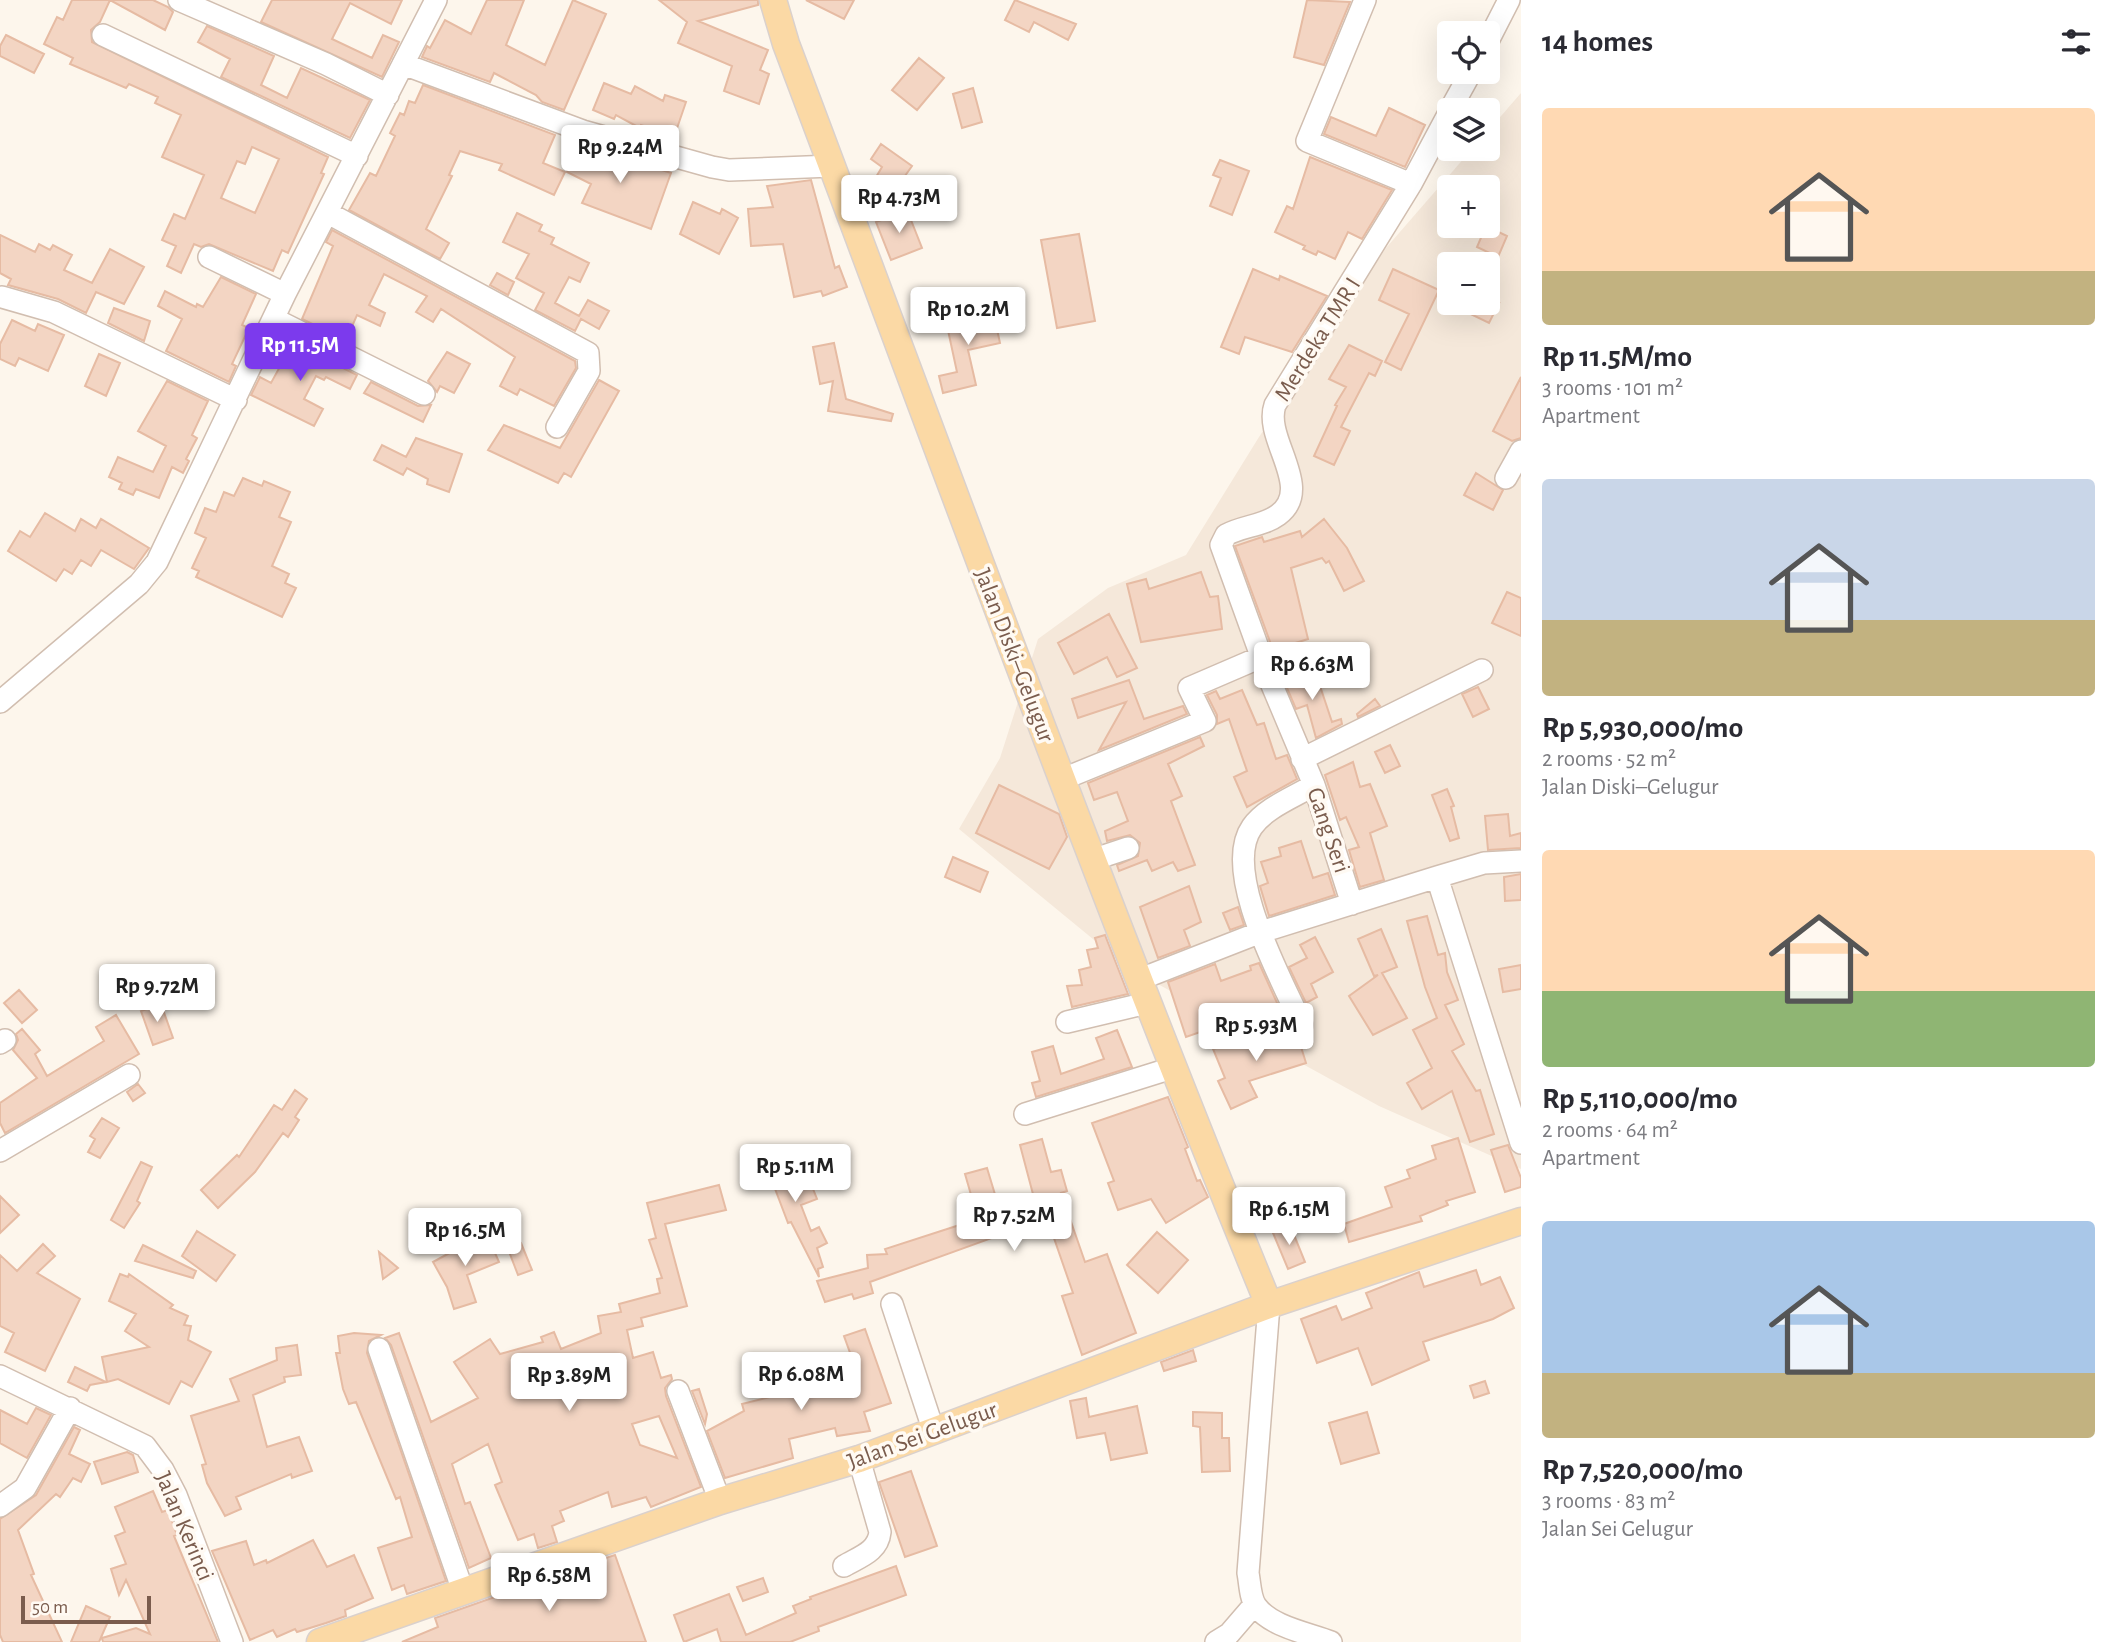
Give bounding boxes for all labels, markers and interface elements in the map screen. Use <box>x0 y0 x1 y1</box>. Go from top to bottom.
map controls <box>1437 21 1500 315</box>
button: locate <box>1437 21 1500 84</box>
icon: filters <box>2057 23 2095 61</box>
text: 14 homes <box>1542 27 1653 57</box>
button: layers <box>1437 98 1500 161</box>
pin: Rp 9.24M <box>548 125 692 185</box>
text: Rp 9.24M <box>577 136 663 159</box>
icon: home <box>1756 154 1882 280</box>
button: + <box>1437 175 1500 238</box>
pin: Rp 4.73M <box>827 176 971 235</box>
text: Rp 4.73M <box>857 186 941 209</box>
button: − <box>1437 252 1500 315</box>
street label: Merdeka TMR I <box>1270 274 1365 406</box>
pin: Rp 10.2M <box>896 288 1040 347</box>
text: Rp 10.2M <box>926 298 1010 321</box>
pin: Rp 11.5M <box>228 324 372 383</box>
text: Rp 11.5M <box>261 334 339 357</box>
text: Rp 11.5M/mo <box>1542 342 1692 372</box>
text: 3 rooms · 101 m² <box>1542 377 1683 400</box>
text: Apartment <box>1542 405 1640 428</box>
icon: home <box>1756 525 1882 651</box>
street label: Jalan Diski–Gelugur <box>970 565 1058 746</box>
pin: Rp 6.63M <box>1240 642 1384 702</box>
text: Rp 6.63M <box>1270 653 1354 676</box>
text: Rp 5,930,000/mo <box>1542 713 1743 743</box>
text: 2 rooms · 52 m² <box>1542 748 1676 771</box>
text: Jalan Diski–Gelugur <box>1542 776 1718 799</box>
street label: Gang Seri <box>1302 785 1354 876</box>
icon: home <box>1756 896 1882 1022</box>
pin: Rp 9.72M <box>85 964 229 1024</box>
text: Rp 9.72M <box>115 975 199 998</box>
pin: Rp 5.93M <box>1184 1004 1328 1063</box>
text: Rp 5.93M <box>1214 1014 1298 1037</box>
text: Rp 5,110,000/mo <box>1542 1084 1738 1114</box>
text: 2 rooms · 64 m² <box>1542 1119 1678 1142</box>
pin: Rp 5.11M <box>723 1144 867 1204</box>
text: Apartment <box>1542 1147 1640 1170</box>
text: Rp 5.11M <box>756 1155 834 1178</box>
pin: Rp 6.15M <box>1217 1188 1361 1247</box>
pin: Rp 7.52M <box>942 1194 1086 1253</box>
text: Rp 6.15M <box>1248 1198 1330 1221</box>
text: Rp 7.52M <box>973 1204 1055 1227</box>
pin: Rp 16.5M <box>393 1208 537 1268</box>
text: Rp 16.5M <box>424 1219 506 1242</box>
icon: home <box>1756 1267 1882 1393</box>
pin: Rp 6.08M <box>729 1352 873 1412</box>
pin: Rp 3.89M <box>497 1354 641 1413</box>
text: Rp 6.08M <box>758 1363 844 1386</box>
text: Rp 3.89M <box>527 1364 611 1387</box>
street label: Jalan Sei Gelugur <box>844 1398 1001 1474</box>
text: Rp 7,520,000/mo <box>1542 1455 1743 1485</box>
street label: Jalan Kerinci <box>150 1468 218 1584</box>
text: 3 rooms · 83 m² <box>1542 1490 1675 1513</box>
text: Jalan Sei Gelugur <box>1542 1518 1693 1541</box>
pin: Rp 6.58M <box>477 1554 621 1613</box>
text: Rp 6.58M <box>507 1564 591 1587</box>
scale bar <box>21 1593 150 1625</box>
text: 50 m <box>32 1598 68 1617</box>

